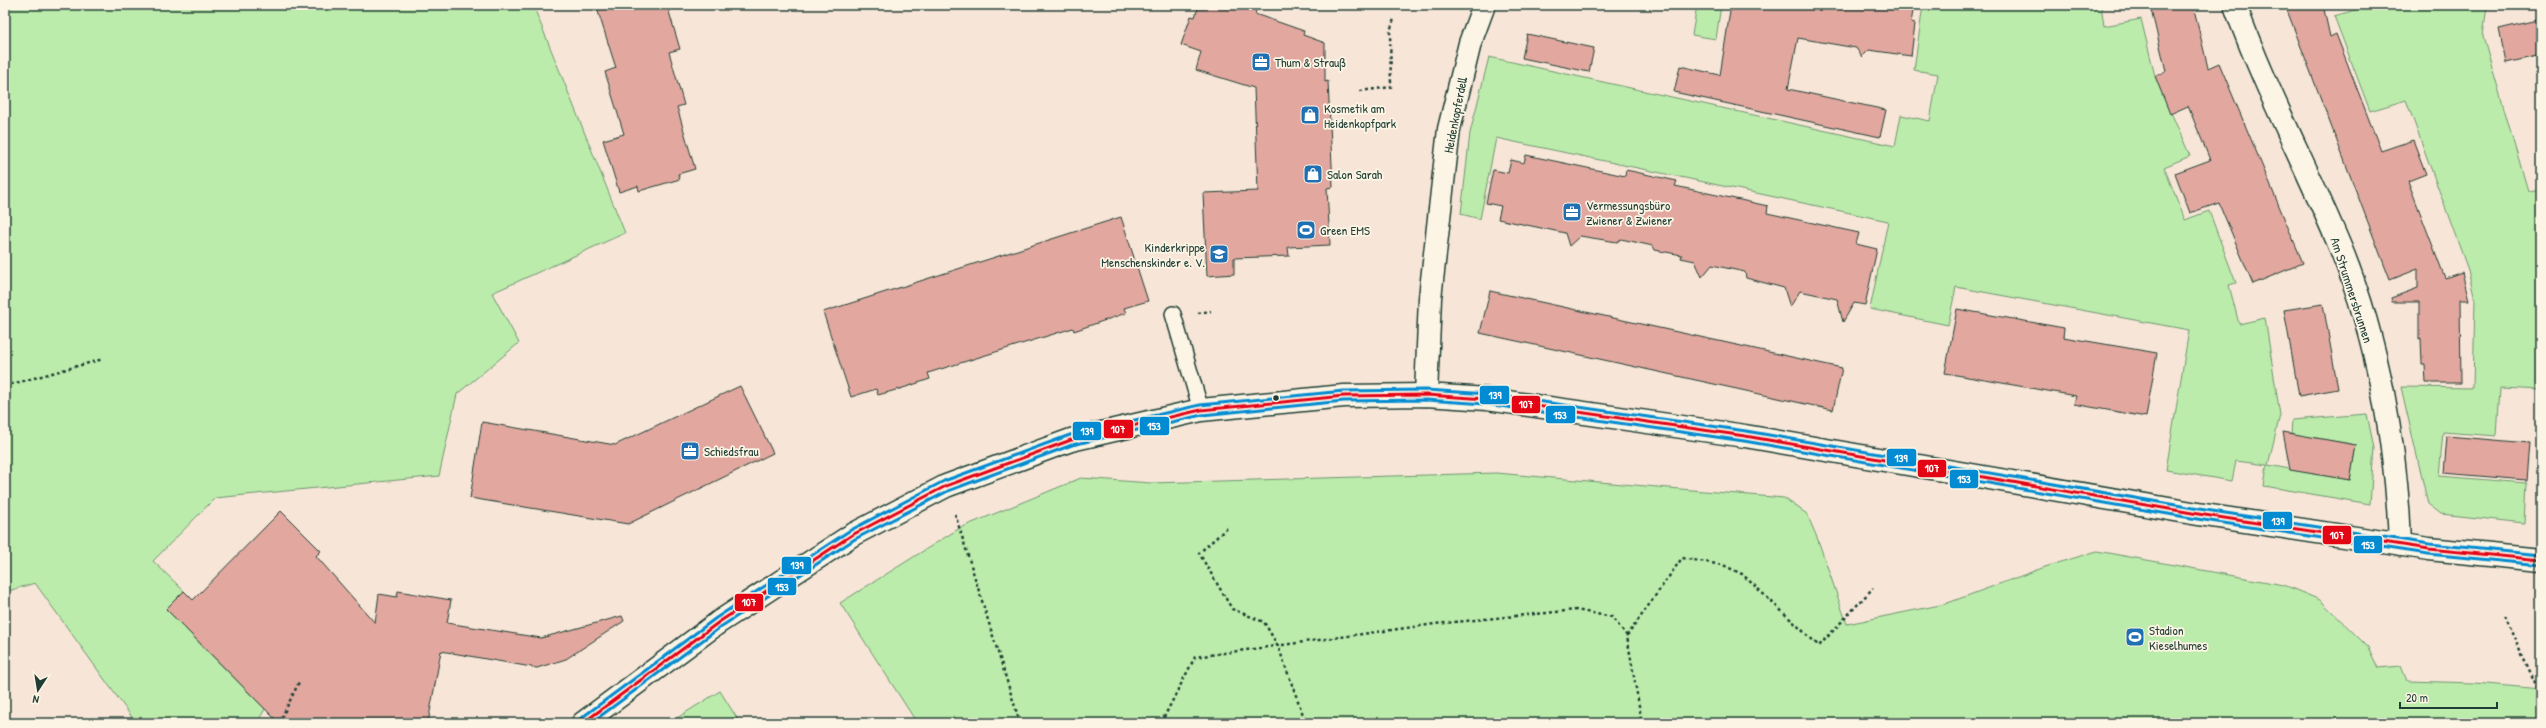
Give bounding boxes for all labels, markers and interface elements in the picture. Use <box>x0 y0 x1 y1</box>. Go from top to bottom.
office icon: Thum & Strauß <box>1250 51 1272 73</box>
place label: Thum & Strauß <box>1275 53 1346 71</box>
street label: Heidenkopferdell <box>1439 75 1471 155</box>
place label: Kosmetik am Heidenkopfpark <box>1324 99 1397 132</box>
shop icon: Kosmetik am Heidenkopfpark <box>1299 104 1321 126</box>
shop icon: Salon Sarah <box>1302 163 1324 185</box>
place label: Salon Sarah <box>1327 165 1383 183</box>
place label: Vermessungsbüro Zwiener & Zwiener <box>1586 196 1672 229</box>
office icon: Vermessungsbüro Zwiener & Zwiener <box>1561 201 1583 223</box>
sports icon: Green EMS <box>1295 219 1317 241</box>
place label: Green EMS <box>1320 221 1370 239</box>
street label: Am Strummersbrunnen <box>2326 235 2378 345</box>
place label: Kinderkrippe Menschenskinder e. V. <box>1101 238 1205 271</box>
school or university icon: Kinderkrippe Menschenskinder e. V. <box>1208 243 1230 265</box>
line badge: 139 <box>1479 385 1510 405</box>
text: 139 <box>1489 388 1501 402</box>
unlabelled marker <box>1271 393 1281 403</box>
line badge: 107 <box>1511 395 1541 414</box>
text: 107 <box>1519 397 1534 411</box>
line badge: 153 <box>1545 405 1576 424</box>
text: 153 <box>1553 408 1567 422</box>
line badge: 153 <box>1139 416 1170 436</box>
line badge: 107 <box>1103 419 1134 439</box>
text: 153 <box>1147 419 1161 433</box>
line badge: 139 <box>1072 421 1102 441</box>
text: 107 <box>1111 422 1126 436</box>
text: 139 <box>1081 424 1093 438</box>
office icon: Schiedsfrau <box>679 440 701 462</box>
place label: Schiedsfrau <box>704 442 759 460</box>
line badge: 139 <box>1886 448 1917 467</box>
text: 139 <box>1895 451 1907 465</box>
line badge: 107 <box>1917 459 1947 478</box>
text: 107 <box>1925 461 1940 475</box>
line badge: 153 <box>1949 469 1979 489</box>
text: 153 <box>1957 472 1971 486</box>
line badge: 139 <box>2262 511 2293 530</box>
text: 139 <box>2272 514 2284 528</box>
line badge: 107 <box>2322 525 2352 545</box>
text: 107 <box>2330 528 2345 542</box>
line badge: 153 <box>2353 535 2383 554</box>
text: 153 <box>2361 538 2375 552</box>
line badge: 139 <box>781 556 812 575</box>
text: 139 <box>791 558 803 572</box>
line badge: 153 <box>767 577 797 596</box>
text: 153 <box>775 580 789 594</box>
line badge: 107 <box>734 593 764 612</box>
text: 107 <box>742 595 757 609</box>
place label: Stadion Kieselhumes <box>2149 621 2207 654</box>
sports icon: Stadion Kieselhumes <box>2124 626 2146 648</box>
north arrow <box>18 670 58 710</box>
scale bar <box>2400 684 2497 710</box>
text: 20 m <box>2406 689 2428 706</box>
text: N <box>31 692 40 707</box>

